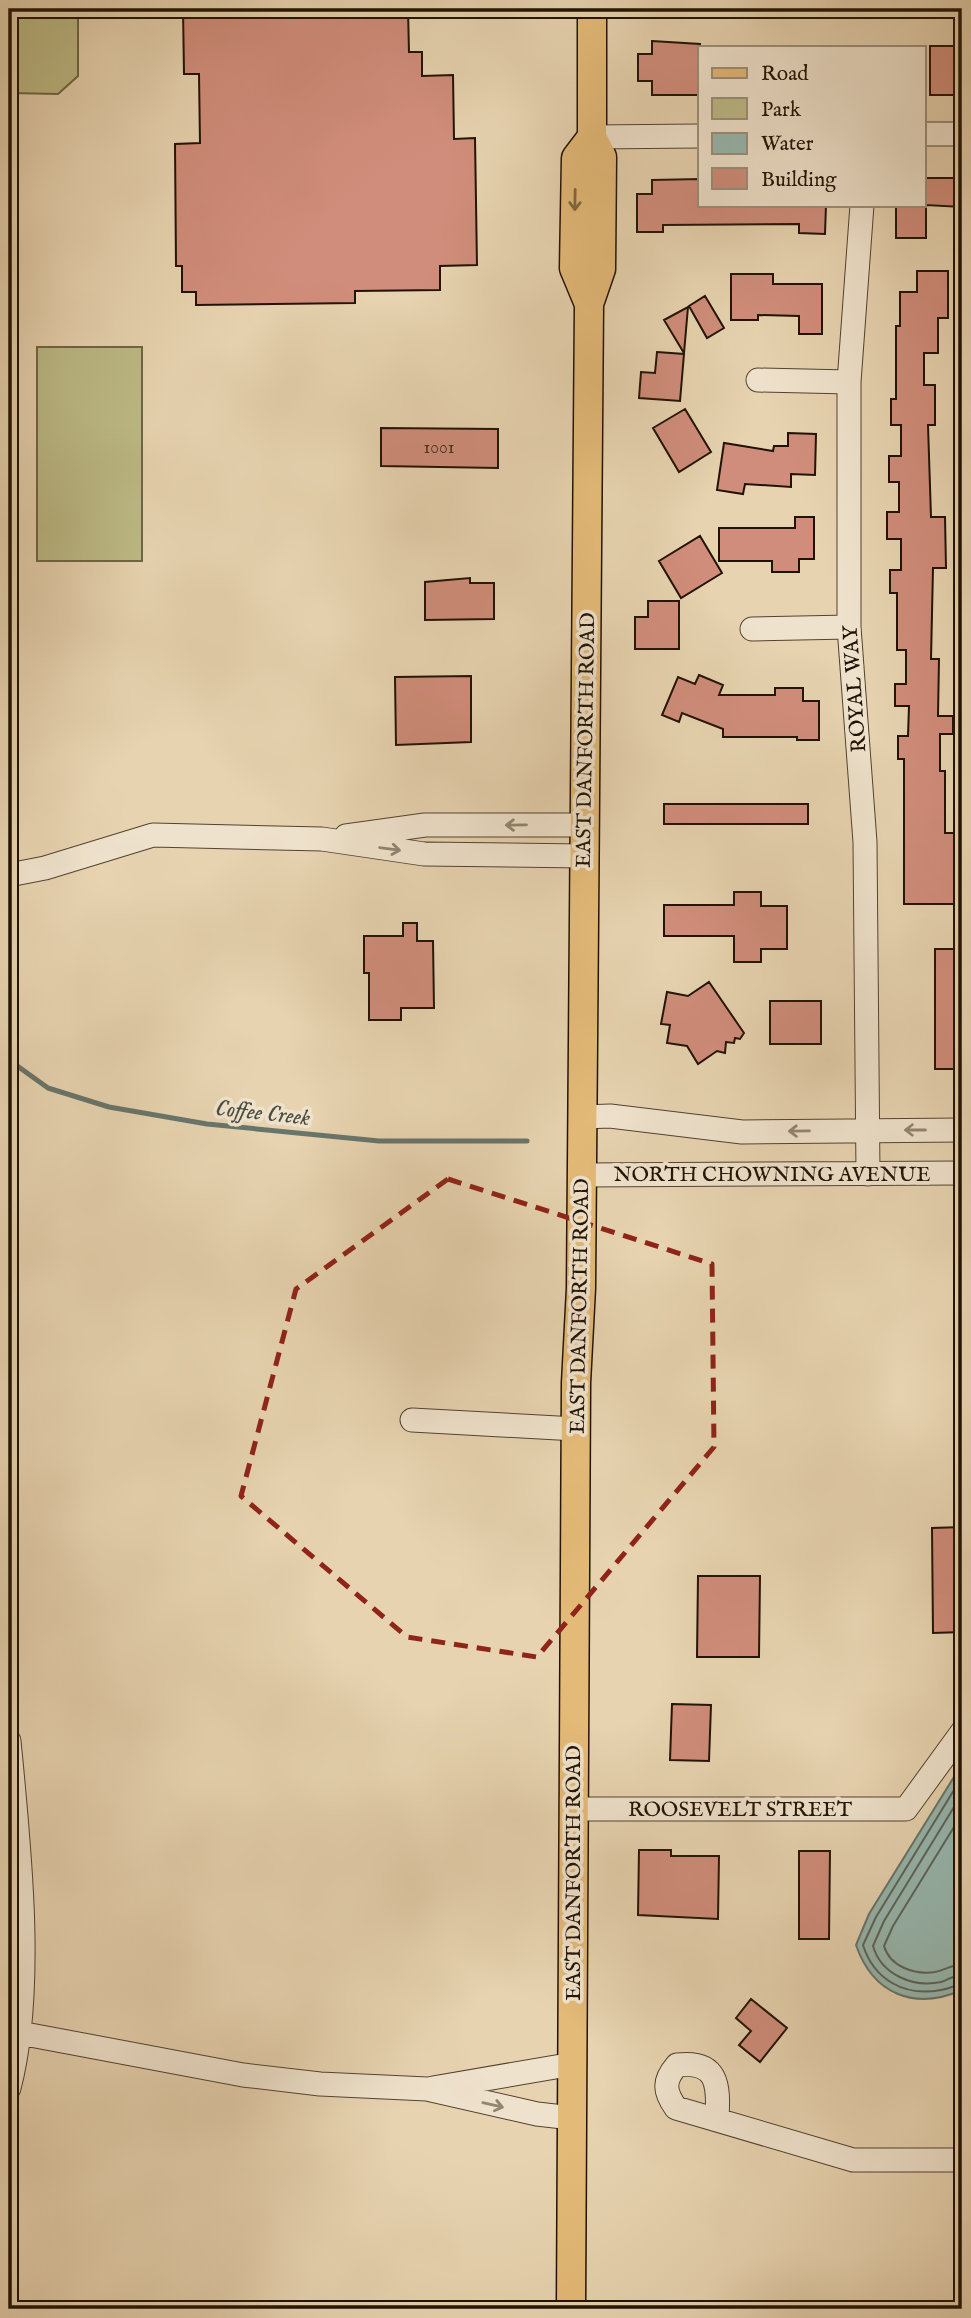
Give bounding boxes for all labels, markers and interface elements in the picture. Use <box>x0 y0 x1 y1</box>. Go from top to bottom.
legend <box>698 46 926 206</box>
text: Road <box>761 61 809 88</box>
text: Park <box>761 97 802 124</box>
text: Water <box>761 131 814 158</box>
text: Building <box>761 167 837 194</box>
one-way arrow <box>568 188 582 211</box>
house number: 1001 <box>424 437 454 460</box>
street label: EAST DANFORTH ROAD <box>571 612 602 868</box>
street label: ROYAL WAY <box>837 623 873 753</box>
one-way arrow <box>504 818 527 831</box>
one-way arrow <box>378 843 400 856</box>
water label: Coffee Creek <box>214 1094 312 1133</box>
one-way arrow <box>903 1123 926 1137</box>
one-way arrow <box>788 1124 811 1138</box>
street label: NORTH CHOWNING AVENUE <box>613 1162 931 1189</box>
street label: EAST DANFORTH ROAD <box>565 1178 596 1434</box>
street label: EAST DANFORTH ROAD <box>561 1745 588 2001</box>
street label: ROOSEVELT STREET <box>628 1797 853 1824</box>
one-way arrow <box>481 2098 504 2112</box>

